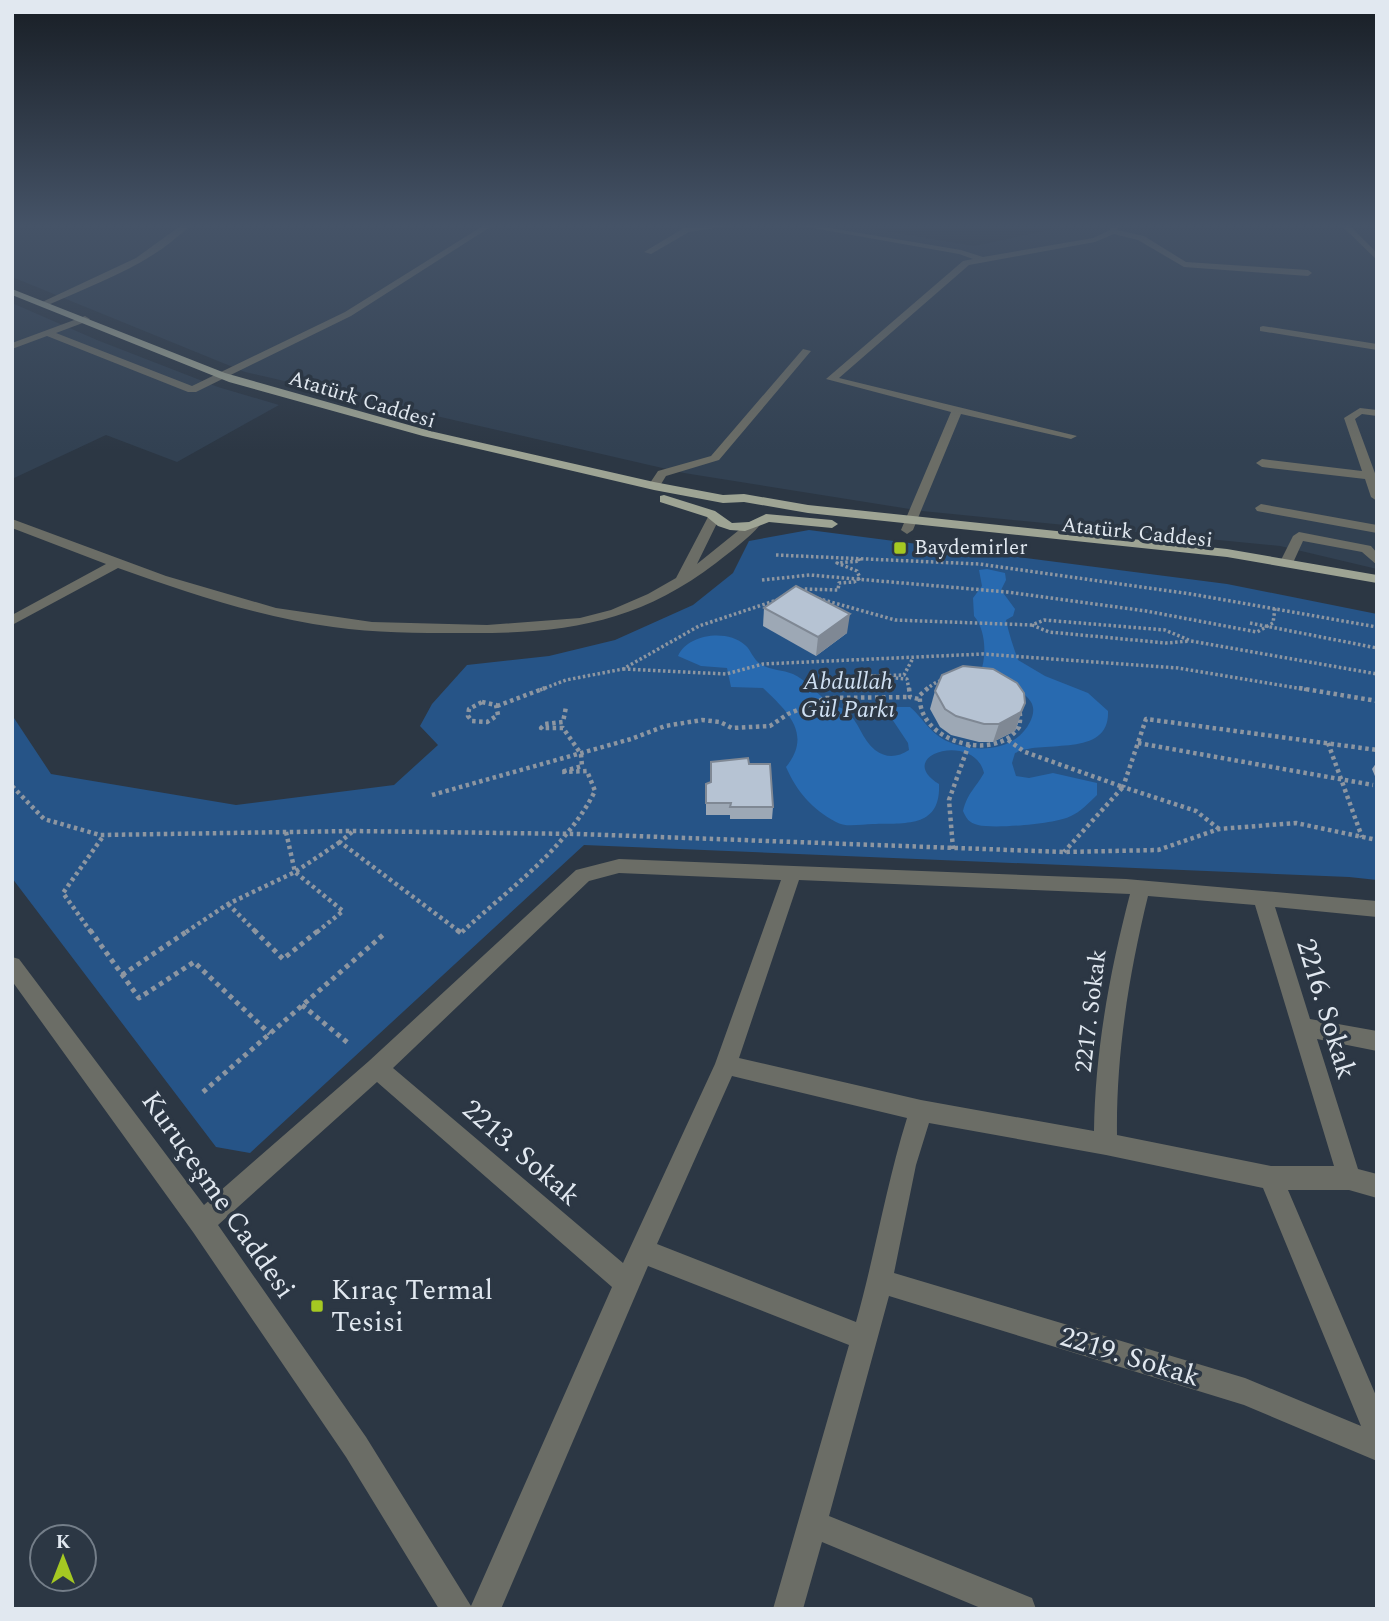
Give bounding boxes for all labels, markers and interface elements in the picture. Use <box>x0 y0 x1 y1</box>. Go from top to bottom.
street label: Atatürk Caddesi <box>285 362 439 438</box>
street label: Atatürk Caddesi <box>1060 509 1214 557</box>
place label: Baydemirler <box>914 532 1028 564</box>
marker: Baydemirler <box>892 540 908 556</box>
park label: Abdullah Gül Parkı <box>801 664 895 728</box>
street label: 2216. Sokak <box>1284 933 1368 1085</box>
street label: 2217. Sokak <box>1066 947 1116 1075</box>
street label: Kuruçeşme Caddesi <box>130 1082 306 1308</box>
street label: 2213. Sokak <box>452 1089 590 1217</box>
place label: Kıraç Termal Tesisi <box>331 1269 493 1344</box>
marker: Kıraç Termal Tesisi <box>309 1298 325 1314</box>
street label: 2219. Sokak <box>1054 1315 1206 1399</box>
north arrow <box>28 1523 98 1593</box>
text: K <box>56 1528 71 1557</box>

